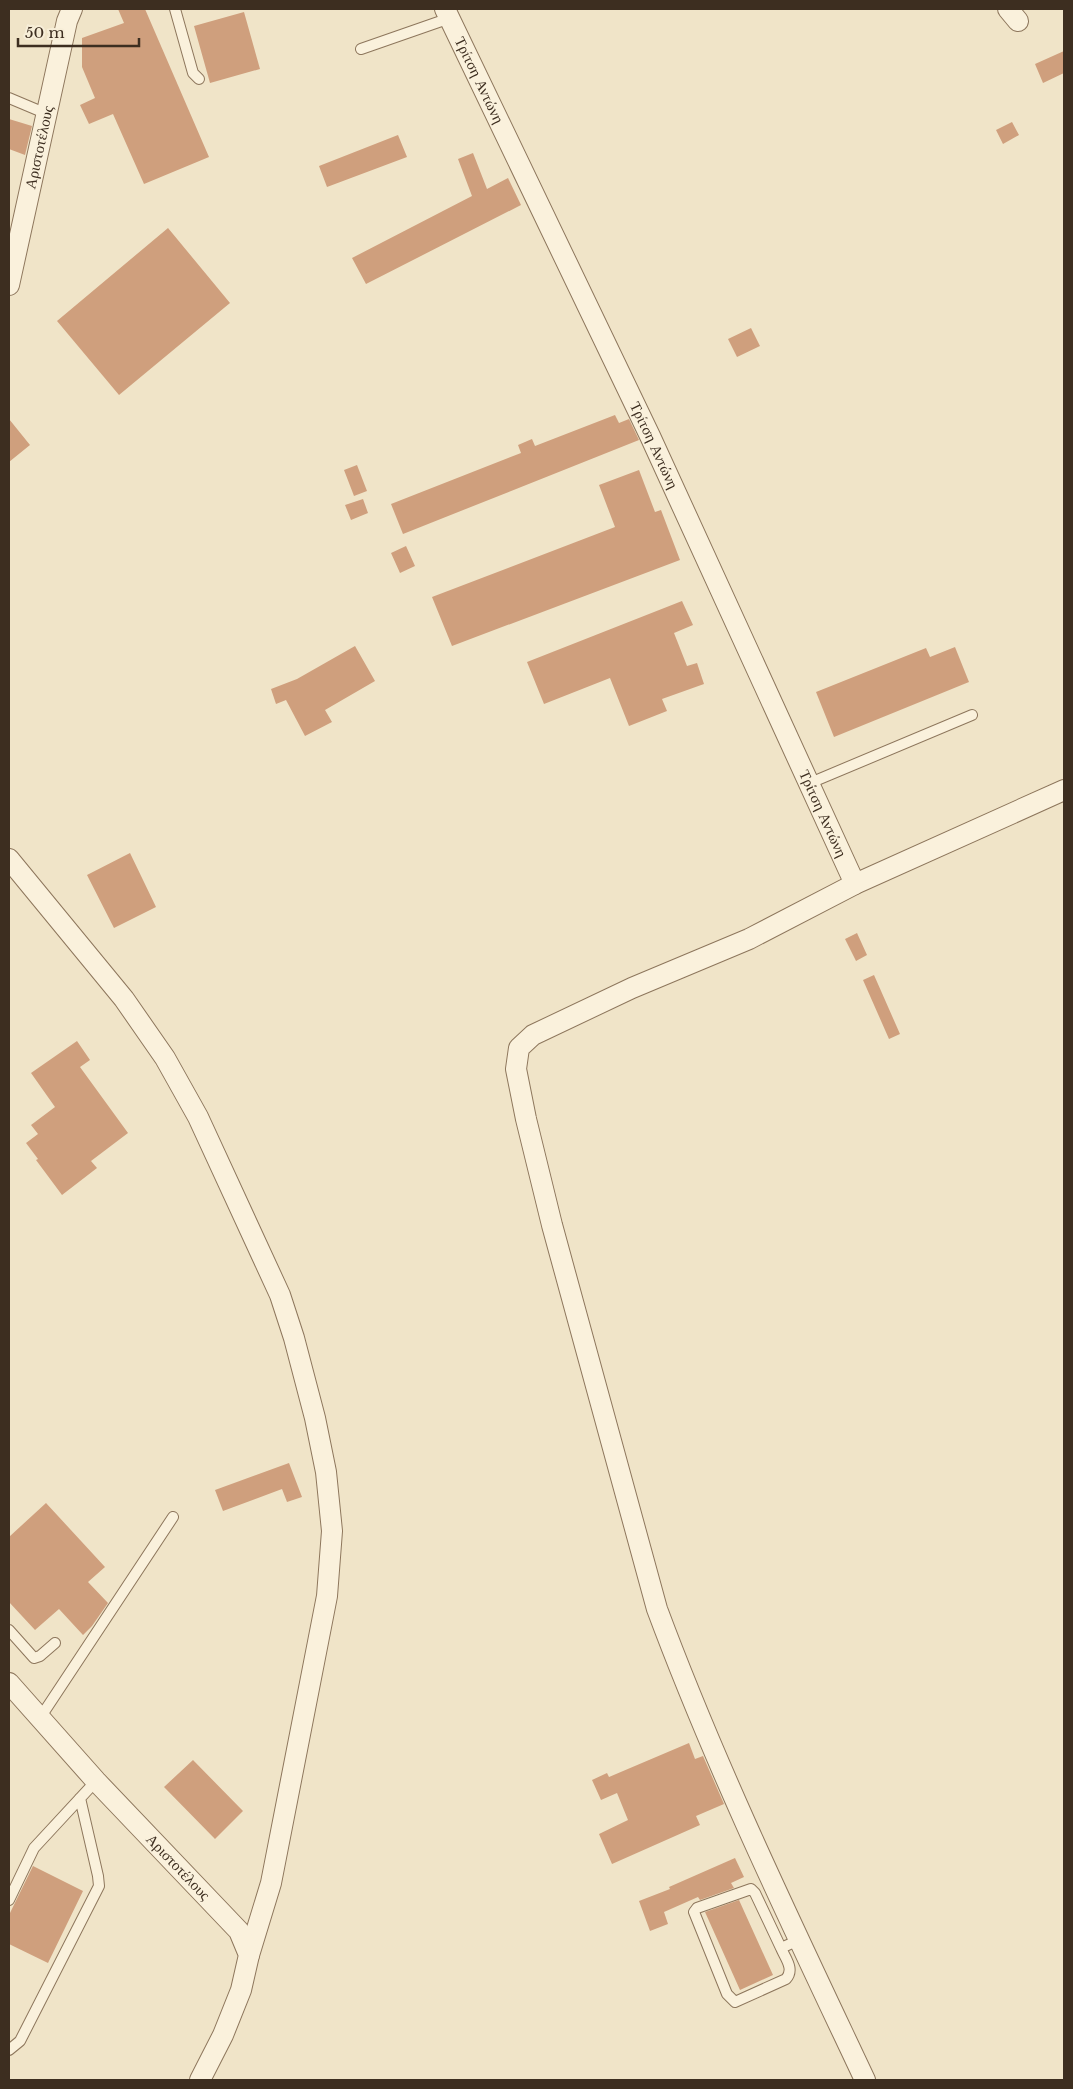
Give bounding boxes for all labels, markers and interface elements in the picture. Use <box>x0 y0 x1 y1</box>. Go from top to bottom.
scale bar <box>18 15 139 47</box>
text: 50 m <box>25 23 65 42</box>
street label: Τρίτση Αντώνη <box>451 33 509 127</box>
street label: Αριστοτέλους <box>20 104 57 190</box>
street label: Τρίτση Αντώνη <box>626 399 683 492</box>
street label: Τρίτση Αντώνη <box>795 767 852 860</box>
street label: Αριστοτέλους <box>142 1830 215 1904</box>

